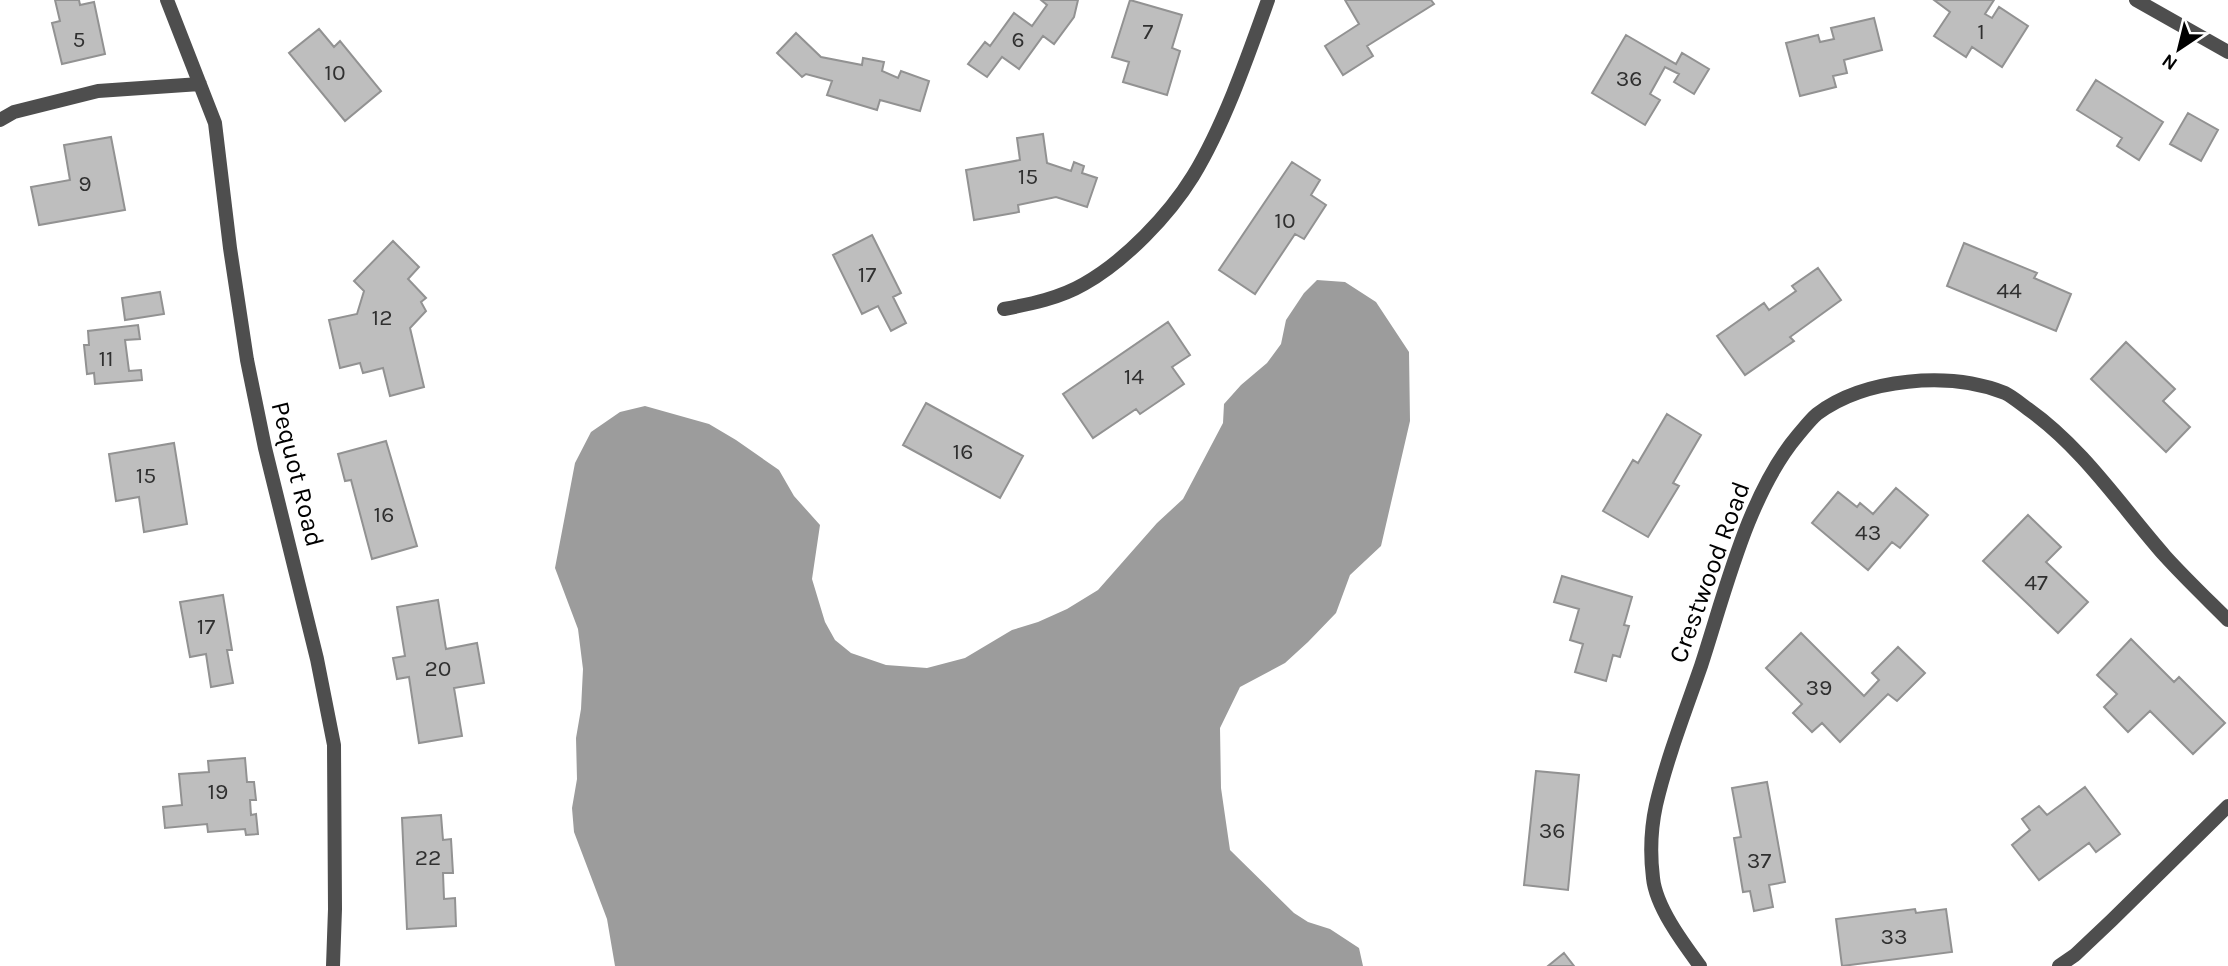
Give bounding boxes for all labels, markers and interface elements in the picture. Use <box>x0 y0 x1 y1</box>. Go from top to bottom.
north arrow <box>2144 14 2214 84</box>
house number: 7 <box>1143 18 1154 45</box>
house number: 1 <box>1977 18 1985 45</box>
house number: 5 <box>73 26 85 53</box>
house number: 6 <box>1011 26 1025 53</box>
text: N <box>2158 49 2182 75</box>
house number: 10 <box>324 59 346 86</box>
house number: 36 <box>1616 65 1642 92</box>
house number: 15 <box>1018 163 1038 190</box>
house number: 9 <box>78 170 92 197</box>
house number: 10 <box>1274 207 1296 234</box>
house number: 17 <box>858 261 876 288</box>
house number: 44 <box>1996 277 2022 304</box>
house number: 12 <box>372 304 392 331</box>
house number: 11 <box>98 345 114 372</box>
house number: 14 <box>1124 363 1144 390</box>
street label: Pequot Road <box>264 398 331 550</box>
house number: 16 <box>953 438 973 465</box>
house number: 15 <box>136 462 156 489</box>
street label: Crestwood Road <box>1662 477 1757 667</box>
house number: 16 <box>374 501 394 528</box>
house number: 43 <box>1855 519 1881 546</box>
house number: 47 <box>2024 569 2048 596</box>
house number: 17 <box>197 613 215 640</box>
house number: 20 <box>425 655 451 682</box>
house number: 39 <box>1806 674 1832 701</box>
house number: 19 <box>208 778 228 805</box>
house number: 36 <box>1539 817 1565 844</box>
house number: 22 <box>415 844 441 871</box>
house number: 37 <box>1747 847 1771 874</box>
house number: 33 <box>1880 923 1908 950</box>

